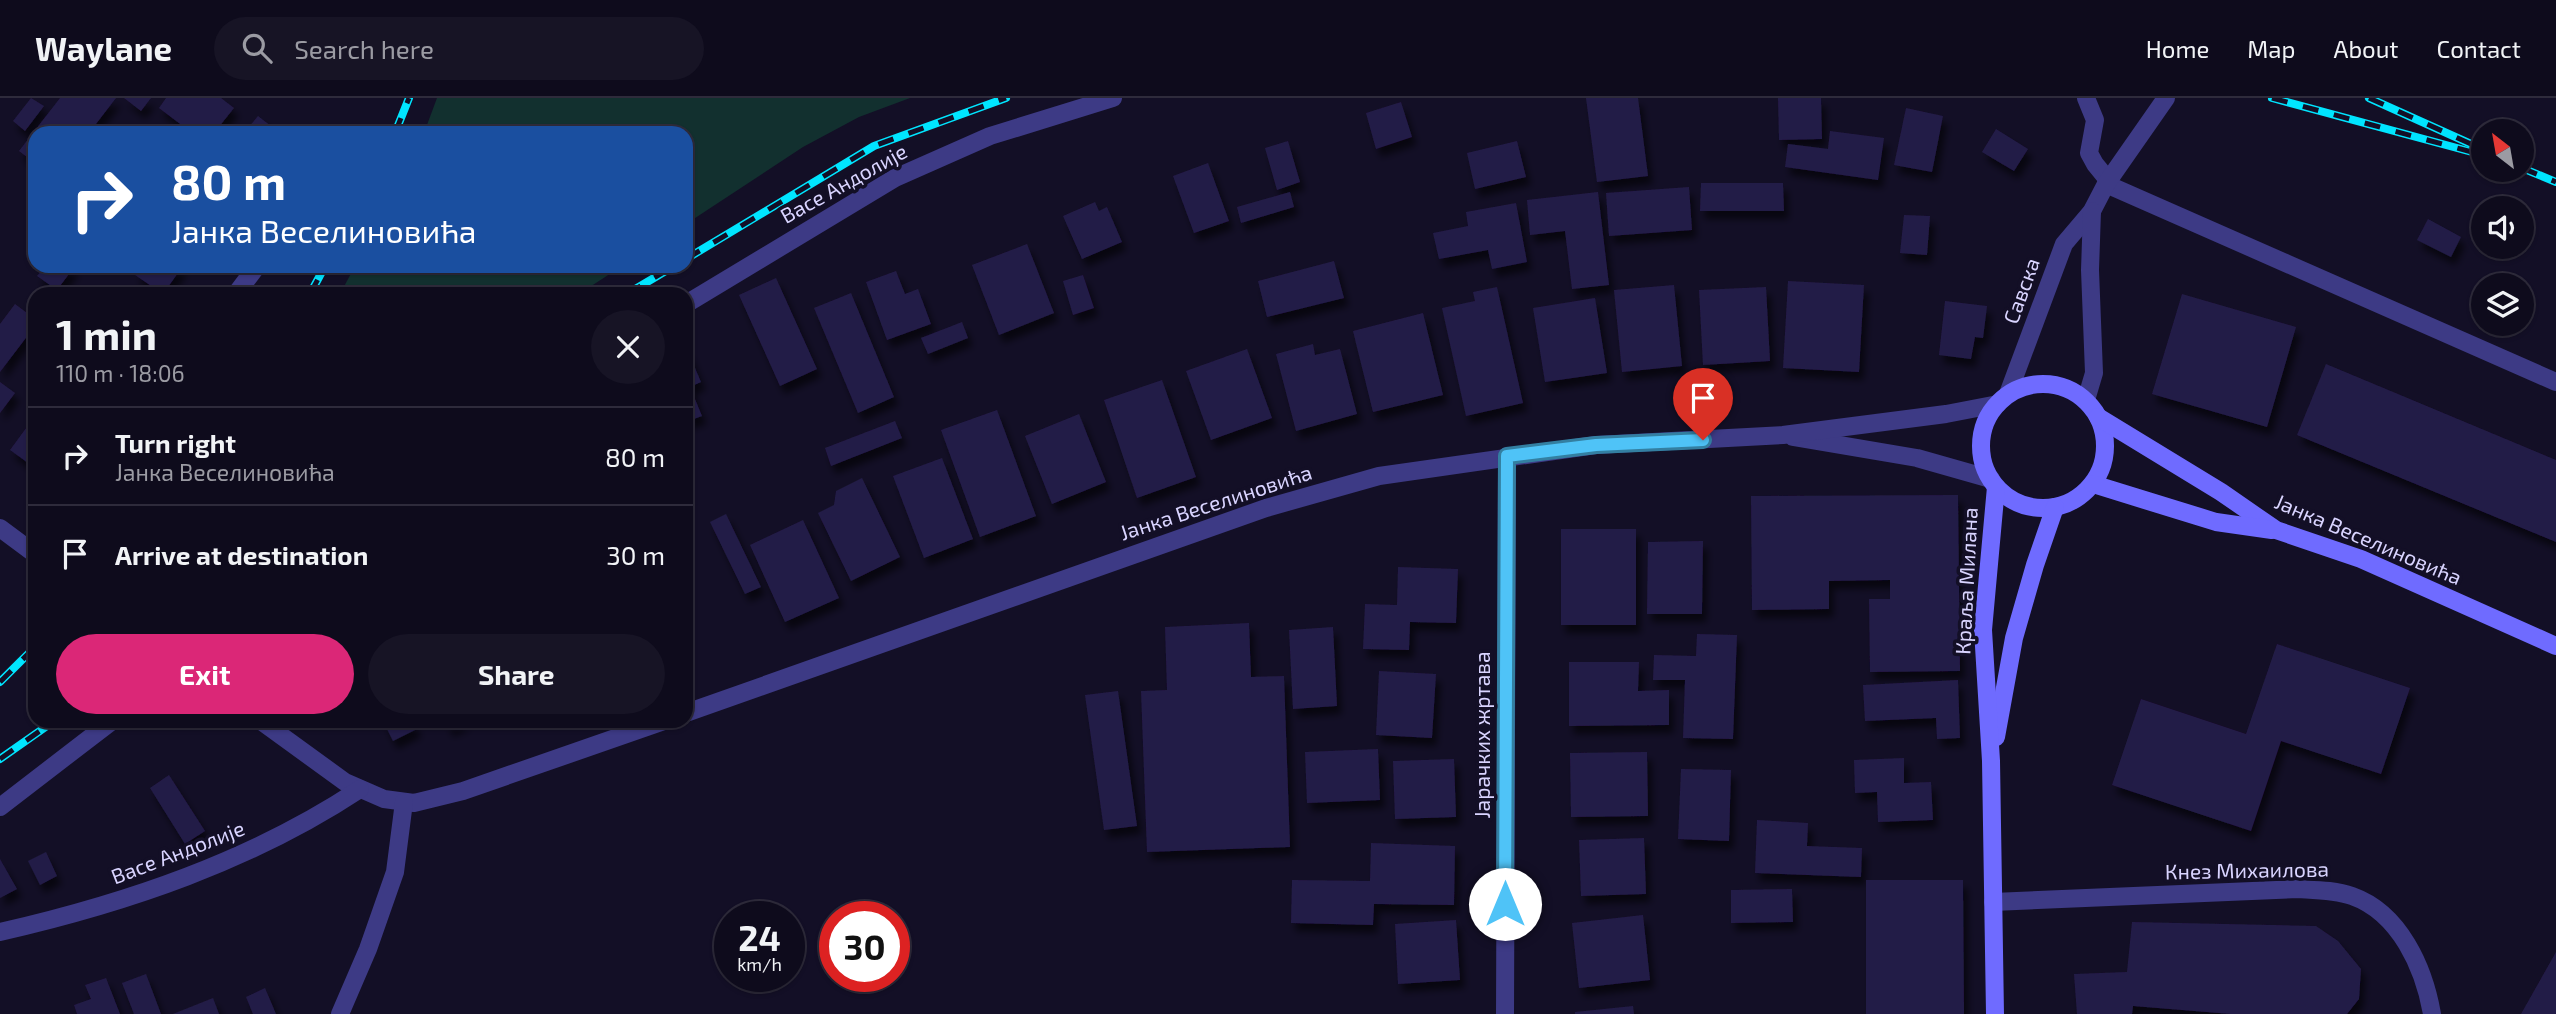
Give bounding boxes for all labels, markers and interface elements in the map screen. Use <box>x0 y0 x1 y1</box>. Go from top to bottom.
search box <box>214 17 704 80</box>
text: Waylane <box>35 28 172 68</box>
icon: search <box>238 29 276 67</box>
text: Search here <box>294 33 434 64</box>
text: Home <box>2146 34 2209 63</box>
text: Map <box>2247 34 2295 63</box>
text: About <box>2333 34 2399 63</box>
text: Contact <box>2437 34 2521 63</box>
north arrow <box>2471 119 2534 182</box>
map controls <box>2471 119 2534 336</box>
street label: Васе Андолије <box>776 138 911 229</box>
text: 80 m <box>171 151 286 210</box>
icon: right <box>56 154 147 245</box>
button: sound <box>2471 196 2534 259</box>
text: Јанка Веселиновића <box>171 211 477 249</box>
street label: Савска <box>1997 254 2044 327</box>
button: layers <box>2471 273 2534 336</box>
text: 1 min <box>56 308 157 358</box>
button: close <box>591 310 665 384</box>
text: 110 m · 18:06 <box>56 359 185 387</box>
pin <box>1673 368 1733 440</box>
icon: arrive <box>1684 379 1722 417</box>
text: Turn right <box>115 427 236 458</box>
icon: right <box>56 437 94 475</box>
text: 80 m <box>605 441 665 472</box>
text: Јанка Веселиновића <box>115 458 335 486</box>
street label: Јанка Веселиновића <box>1116 459 1315 544</box>
street label: Јанка Веселиновића <box>2271 488 2466 589</box>
street label: Краља Милана <box>1949 507 1982 655</box>
icon: arrive <box>56 535 94 573</box>
text: Arrive at destination <box>115 539 368 570</box>
text: 30 m <box>606 539 665 570</box>
button: Exit <box>56 634 354 714</box>
button: Share <box>368 634 665 714</box>
street label: Јарачких жртава <box>1469 651 1494 819</box>
street label: Васе Андолије <box>107 815 248 889</box>
street label: Кнез Михаилова <box>2165 856 2329 883</box>
position arrow <box>1468 867 1542 941</box>
speed limit sign: 30 <box>819 901 910 992</box>
text: 24 <box>738 916 781 958</box>
text: km/h <box>737 953 782 975</box>

